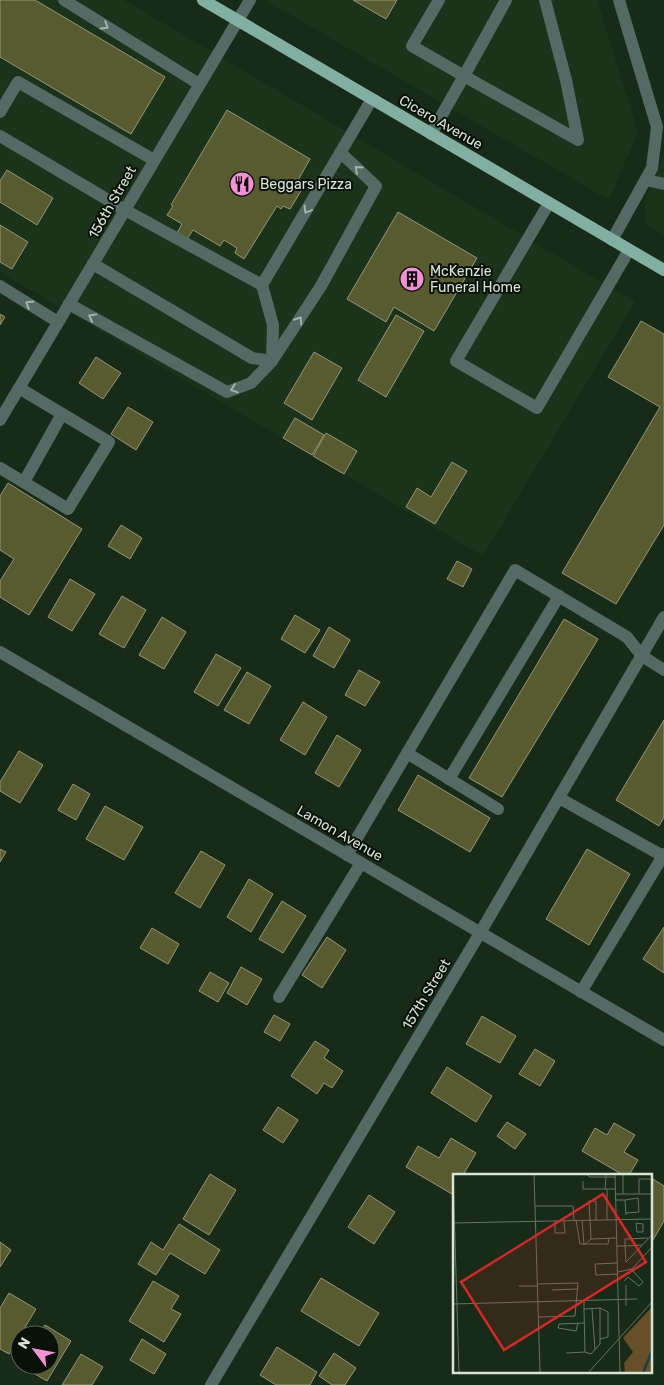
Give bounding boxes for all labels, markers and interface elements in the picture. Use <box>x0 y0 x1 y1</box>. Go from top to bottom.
one-way arrow <box>100 19 109 29</box>
street label: Cicero Avenue <box>396 92 486 153</box>
street label: 156th Street <box>85 163 140 241</box>
one-way arrow <box>354 166 363 175</box>
restaurant icon: Beggars Pizza <box>229 171 255 197</box>
place label: Beggars Pizza <box>260 176 352 193</box>
one-way arrow <box>303 205 313 214</box>
place label: McKenzie Funeral Home <box>430 263 521 296</box>
building icon: McKenzie Funeral Home <box>399 266 425 292</box>
one-way arrow <box>25 301 34 311</box>
one-way arrow <box>88 314 97 324</box>
one-way arrow <box>293 316 302 326</box>
one-way arrow <box>231 383 239 393</box>
street label: Lamon Avenue <box>294 802 386 865</box>
street label: 157th Street <box>399 955 454 1033</box>
inset map <box>453 1174 652 1372</box>
north arrow <box>10 1325 60 1375</box>
text: N <box>15 1335 34 1352</box>

